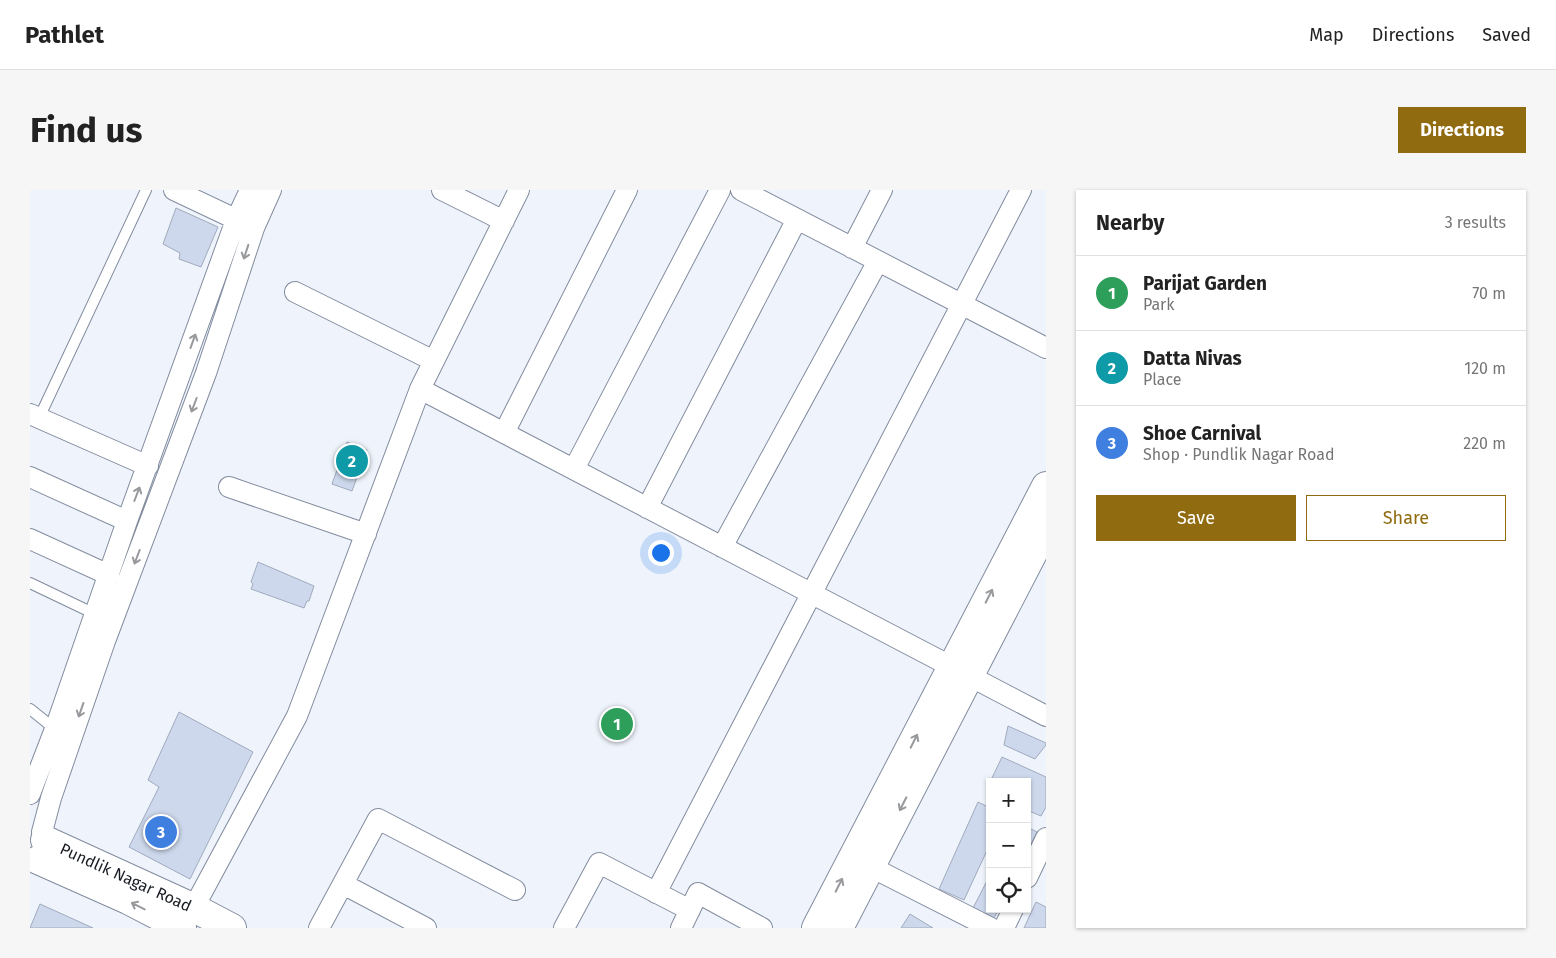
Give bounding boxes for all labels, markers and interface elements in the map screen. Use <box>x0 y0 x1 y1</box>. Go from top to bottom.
text: Pathlet <box>25 21 104 49</box>
text: Map <box>1309 24 1344 46</box>
text: Directions <box>1372 24 1454 46</box>
text: Saved <box>1482 24 1531 46</box>
button: Directions <box>1398 107 1526 153</box>
text: Find us <box>30 109 142 151</box>
text: Nearby <box>1096 210 1164 236</box>
text: 3 results <box>1445 213 1506 232</box>
one-way arrow <box>241 243 251 259</box>
text: Parijat Garden <box>1143 272 1267 295</box>
text: 1 <box>1108 284 1116 303</box>
text: 70 m <box>1472 284 1506 303</box>
text: Park <box>1143 295 1175 314</box>
one-way arrow <box>189 334 198 349</box>
text: Datta Nivas <box>1143 347 1242 370</box>
text: 2 <box>1108 359 1116 378</box>
text: 120 m <box>1464 359 1506 378</box>
text: Place <box>1143 370 1182 389</box>
one-way arrow <box>189 397 198 413</box>
text: Shoe Carnival <box>1143 422 1261 445</box>
text: 3 <box>1108 434 1116 453</box>
text: 220 m <box>1463 434 1506 453</box>
pin: 2 <box>336 442 368 480</box>
text: Shop · Pundlik Nagar Road <box>1143 445 1335 464</box>
one-way arrow <box>133 487 142 502</box>
button: Save <box>1096 495 1296 541</box>
button: Share <box>1306 495 1506 541</box>
your location <box>648 540 674 566</box>
one-way arrow <box>132 549 141 565</box>
one-way arrow <box>984 589 994 604</box>
one-way arrow <box>76 702 85 717</box>
pin: 1 <box>601 705 633 743</box>
one-way arrow <box>909 733 919 748</box>
map controls <box>986 778 1031 913</box>
button: + <box>986 778 1031 823</box>
one-way arrow <box>898 796 907 811</box>
pin: 3 <box>145 813 177 851</box>
button: − <box>986 823 1031 868</box>
street label: Pundlik Nagar Road <box>57 839 194 916</box>
button: locate <box>986 868 1031 913</box>
one-way arrow <box>835 878 844 893</box>
one-way arrow <box>131 901 146 911</box>

